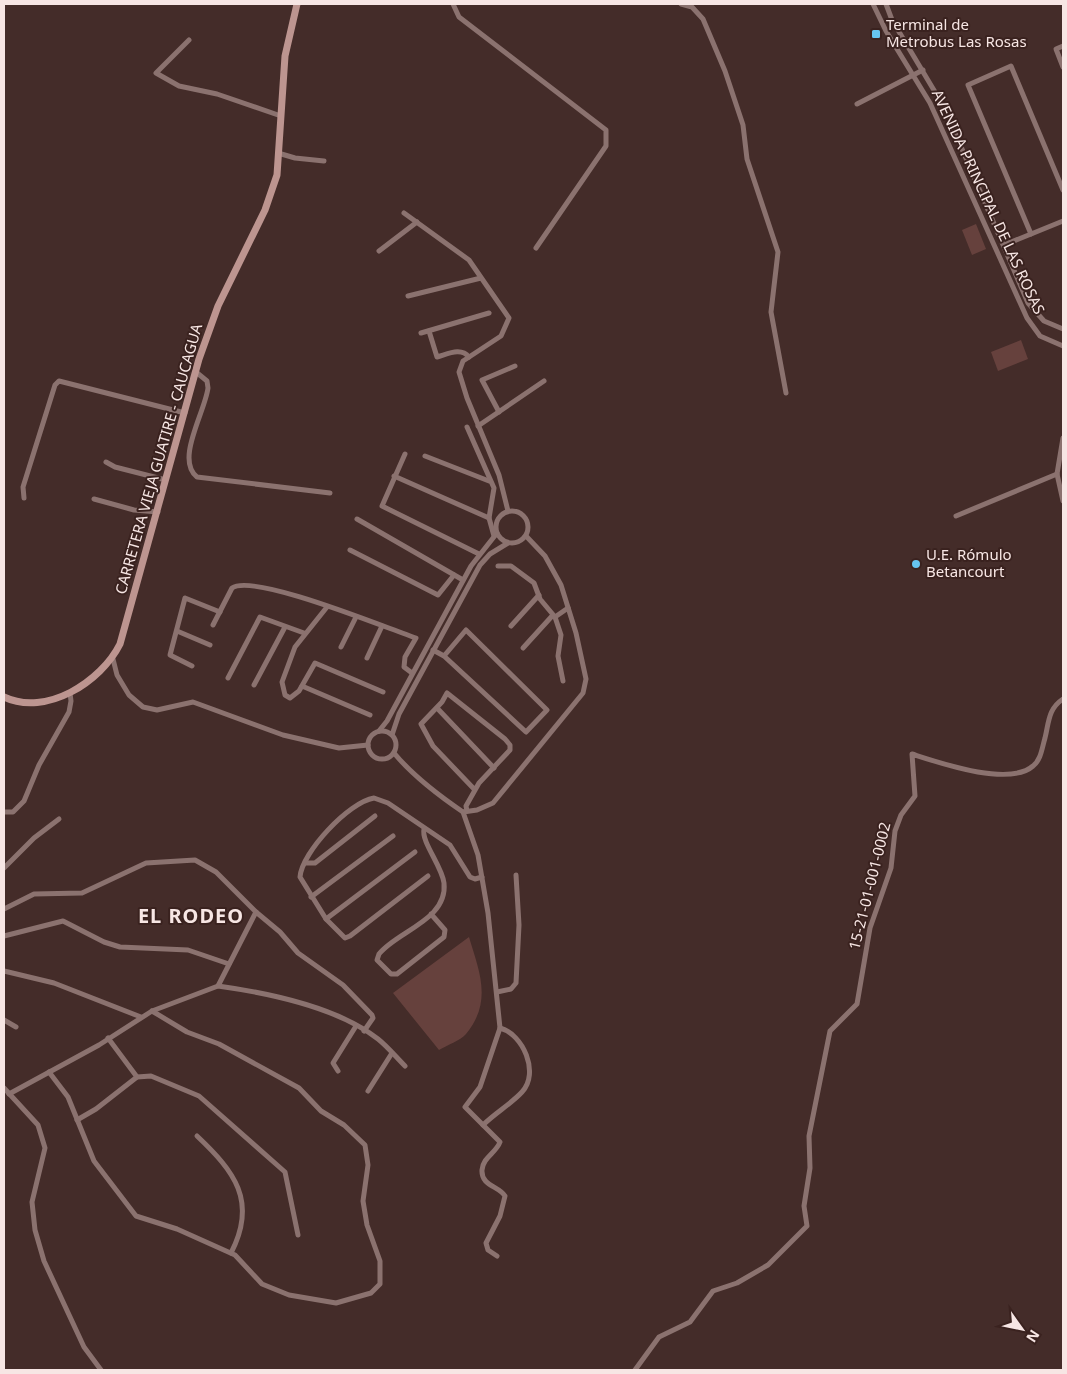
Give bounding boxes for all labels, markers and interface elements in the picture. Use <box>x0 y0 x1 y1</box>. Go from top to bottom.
place label: Terminal de Metrobus Las Rosas <box>886 14 1027 51</box>
marker: Terminal de Metrobus Las Rosas <box>870 28 882 40</box>
street label: AVENIDA PRINCIPAL DE LAS ROSAS <box>928 86 1050 317</box>
street label: CARRETERA VIEJA GUATIRE - CAUCAGUA <box>110 321 206 596</box>
place label: U.E. Rómulo Betancourt <box>926 544 1012 581</box>
marker: U.E. Rómulo Betancourt <box>910 558 922 570</box>
street label: 15-21-01-001-0002 <box>843 820 895 952</box>
district label: EL RODEO <box>138 902 244 929</box>
north arrow <box>997 1304 1047 1354</box>
text: N <box>1022 1326 1044 1346</box>

